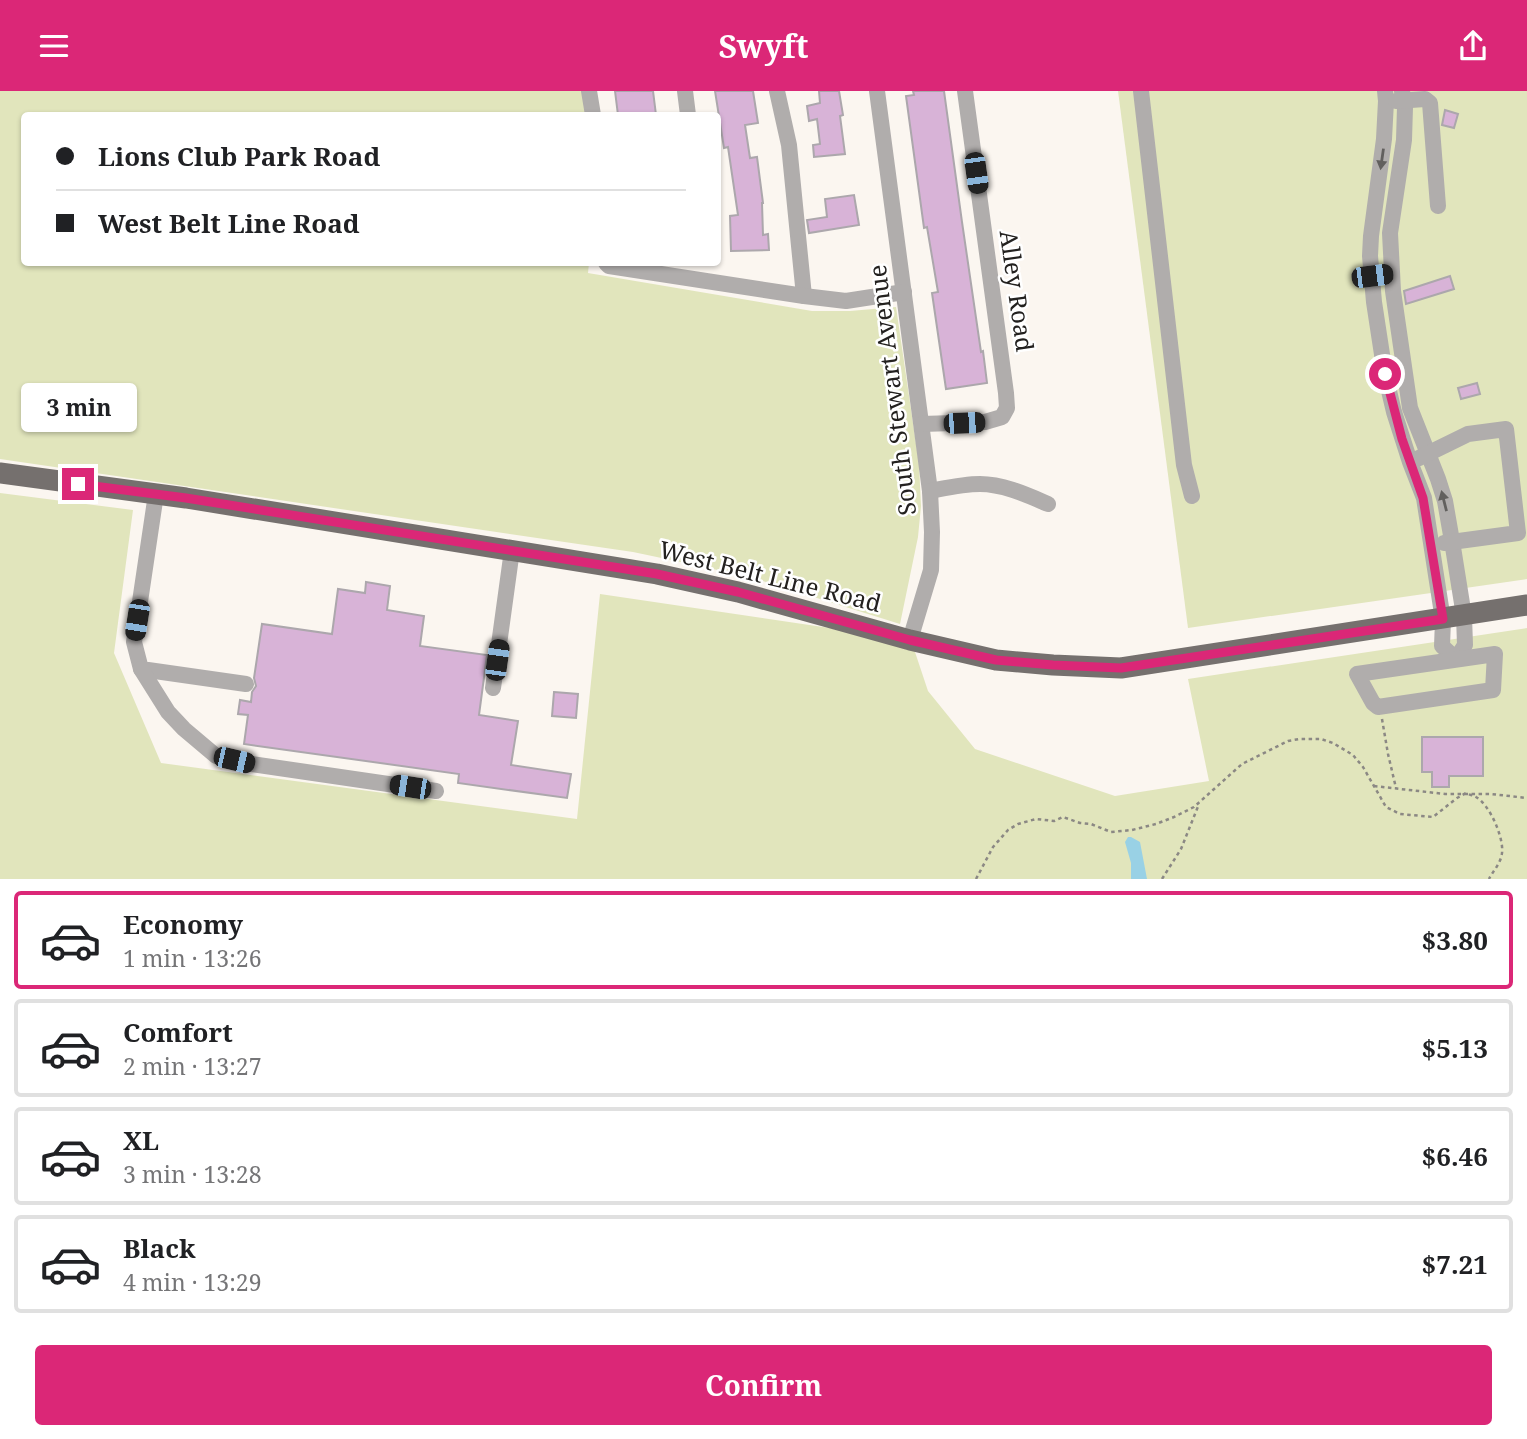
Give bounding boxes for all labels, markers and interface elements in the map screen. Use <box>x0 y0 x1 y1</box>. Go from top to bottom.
text: Swyft <box>718 24 809 67</box>
icon: menu <box>35 27 73 65</box>
icon: share <box>1454 27 1492 65</box>
text: Lions Club Park Road <box>98 138 380 174</box>
one-way arrow <box>1376 148 1387 170</box>
car <box>963 151 990 195</box>
text: West Belt Line Road <box>98 205 360 241</box>
street label: Alley Road <box>993 228 1042 354</box>
street label: South Stewart Avenue <box>860 263 923 517</box>
car <box>1350 263 1395 289</box>
route start <box>1369 358 1401 390</box>
callout: 3 min <box>20 383 136 431</box>
text: 3 min <box>46 391 112 423</box>
car <box>943 412 986 434</box>
route end <box>62 468 94 500</box>
one-way arrow <box>1438 490 1449 512</box>
street label: West Belt Line Road <box>656 532 885 619</box>
car <box>124 598 151 642</box>
car <box>484 638 511 682</box>
car <box>212 745 257 775</box>
car <box>388 773 433 801</box>
text: Economy <box>123 906 243 942</box>
icon: car <box>39 909 102 972</box>
text: $3.80 <box>1422 922 1488 958</box>
text: 1 min · 13:26 <box>123 942 261 974</box>
text: Comfort <box>123 1014 233 1050</box>
icon: car <box>39 1017 102 1080</box>
text: $5.13 <box>1422 1030 1488 1066</box>
text: 2 min · 13:27 <box>123 1050 261 1082</box>
text: XL <box>123 1122 159 1158</box>
icon: car <box>39 1125 102 1188</box>
text: $6.46 <box>1422 1138 1488 1174</box>
text: 3 min · 13:28 <box>123 1158 261 1190</box>
text: Black <box>123 1230 196 1266</box>
icon: car <box>39 1233 102 1296</box>
text: $7.21 <box>1422 1246 1488 1282</box>
text: 4 min · 13:29 <box>123 1266 261 1298</box>
button: Confirm <box>35 1345 1492 1425</box>

